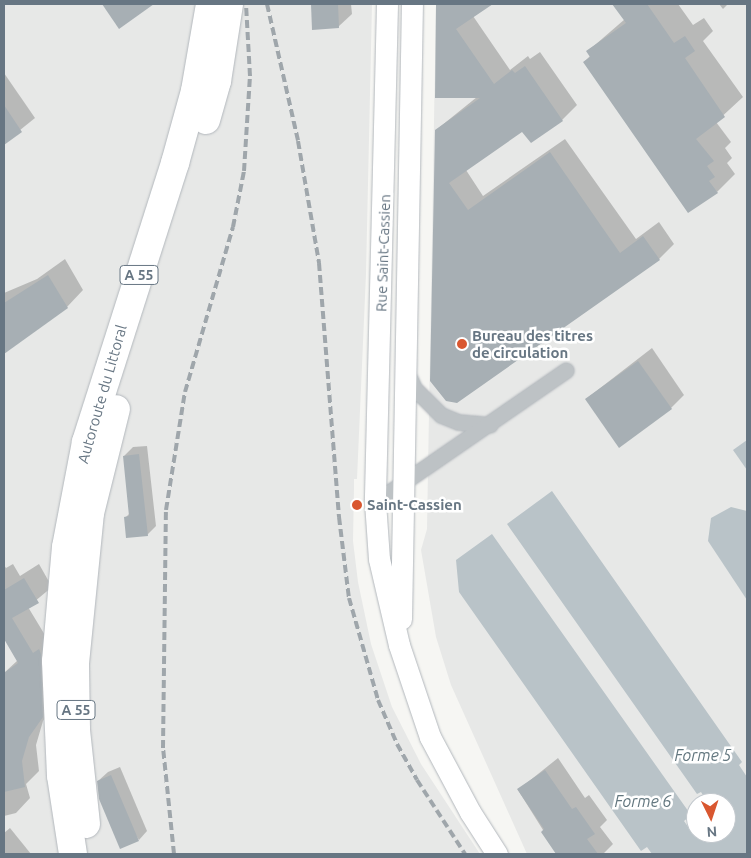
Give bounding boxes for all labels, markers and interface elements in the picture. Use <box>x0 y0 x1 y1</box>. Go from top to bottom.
street label: Rue Saint-Cassien <box>372 194 394 312</box>
road number: A 55 <box>119 264 159 286</box>
street label: Autoroute du Littoral <box>74 323 130 465</box>
place label: Bureau des titres de circulation <box>472 326 593 361</box>
marker: Bureau des titres de circulation <box>456 338 468 350</box>
place label: Saint-Cassien <box>367 496 462 514</box>
marker: Saint-Cassien <box>351 499 363 511</box>
road number: A 55 <box>56 698 96 722</box>
water label: Forme 5 <box>674 745 732 765</box>
water label: Forme 6 <box>614 791 672 811</box>
north arrow <box>686 793 736 843</box>
text: N <box>706 824 718 840</box>

